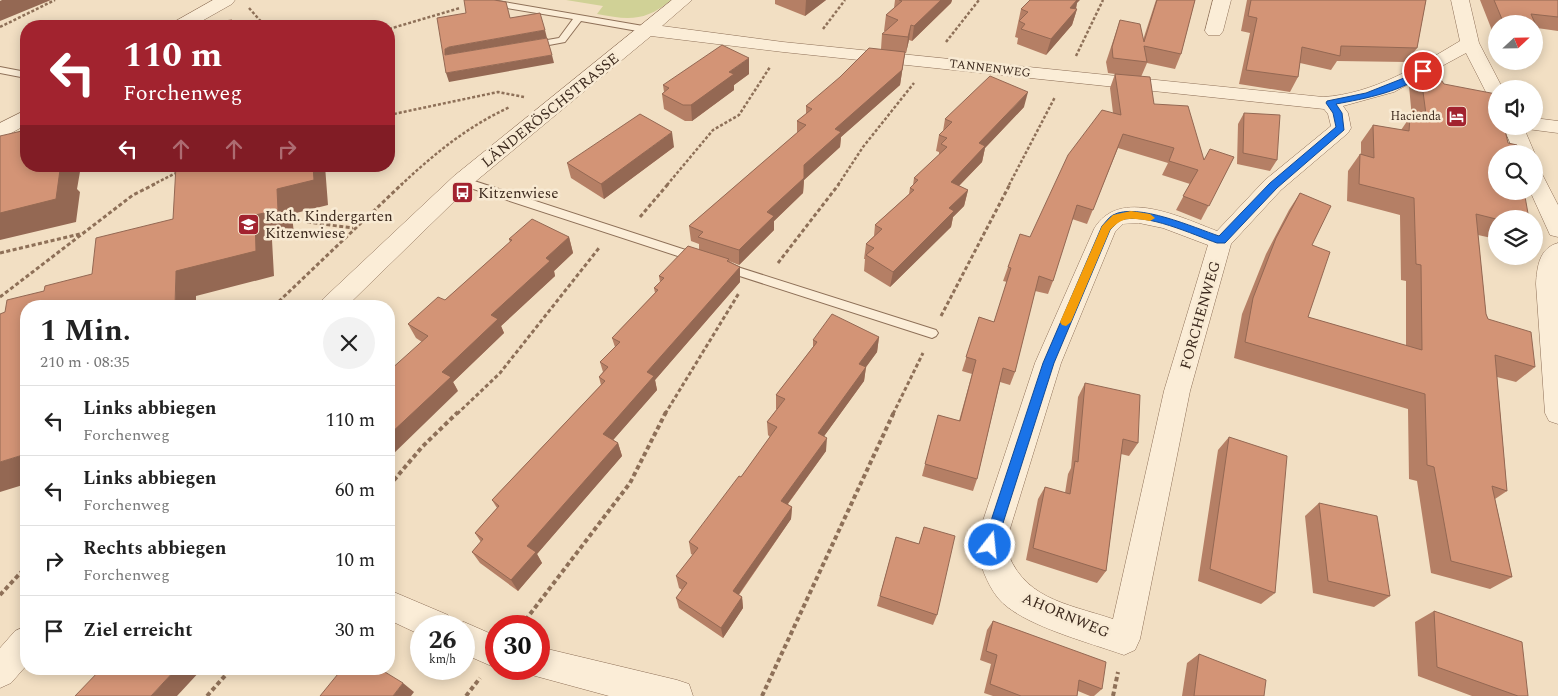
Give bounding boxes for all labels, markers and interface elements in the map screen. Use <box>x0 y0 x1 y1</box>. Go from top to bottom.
north arrow <box>1488 15 1542 70</box>
map controls <box>1488 15 1543 265</box>
text: 110 m <box>123 29 222 82</box>
icon: left <box>40 40 105 105</box>
street label: LÄNDERÖSCHSTRASSE <box>476 47 624 173</box>
pin <box>1402 50 1444 92</box>
street label: TANNENWEG <box>948 54 1032 83</box>
icon: arrive <box>1409 57 1437 85</box>
text: Forchenweg <box>123 77 242 110</box>
button: sound <box>1488 80 1543 135</box>
hotel icon: Hacienda <box>1445 104 1469 128</box>
place label: Hacienda <box>1391 107 1441 126</box>
icon: left <box>114 135 142 163</box>
icon: ahead <box>167 135 195 163</box>
icon: ahead <box>220 135 248 163</box>
icon: right <box>273 135 301 163</box>
button: search <box>1488 145 1543 200</box>
bus stop icon: Kitzenwiese <box>450 181 474 205</box>
place label: Kitzenwiese <box>478 182 559 205</box>
place label: Kath. Kindergarten Kitzenwiese <box>265 205 393 245</box>
button: layers <box>1488 210 1543 265</box>
school or university icon: Kath. Kindergarten Kitzenwiese <box>237 213 261 237</box>
street label: FORCHENWEG <box>1174 258 1227 372</box>
text: 1 Min. <box>40 308 131 354</box>
button: close <box>323 317 375 369</box>
text: 210 m · 08:35 <box>40 350 130 374</box>
text: Links abbiegen <box>83 394 217 423</box>
text: 110 m <box>325 406 375 435</box>
icon: left <box>40 407 68 435</box>
text: Forchenweg <box>83 423 170 447</box>
text: Links abbiegen <box>83 464 217 493</box>
text: 60 m <box>335 476 375 505</box>
icon: left <box>40 477 68 505</box>
text: Forchenweg <box>83 493 170 517</box>
position arrow <box>963 518 1015 570</box>
text: Rechts abbiegen <box>83 534 227 563</box>
text: 10 m <box>335 546 375 575</box>
icon: right <box>40 547 68 575</box>
text: Forchenweg <box>83 563 170 587</box>
street label: AHORNWEG <box>1018 587 1113 644</box>
speed limit sign: 30 <box>485 615 550 680</box>
text: Ziel erreicht <box>83 616 193 645</box>
text: 30 m <box>335 616 375 645</box>
icon: arrive <box>40 617 68 645</box>
text: 26 <box>428 622 457 660</box>
text: km/h <box>429 650 456 669</box>

